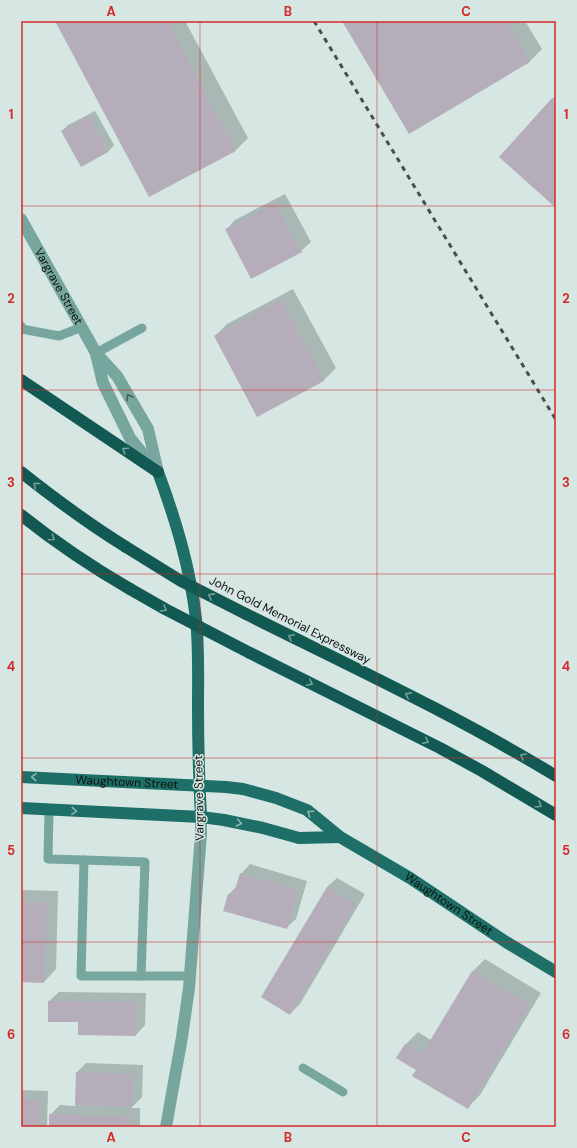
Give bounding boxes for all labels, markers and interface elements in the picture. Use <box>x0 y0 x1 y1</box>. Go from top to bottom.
text: A <box>106 3 116 20</box>
text: B <box>284 3 292 20</box>
text: C <box>461 3 471 20</box>
text: 1 <box>9 106 13 123</box>
text: 1 <box>564 106 568 123</box>
street label: Vargrave Street <box>31 245 87 328</box>
text: 2 <box>7 290 15 307</box>
text: 2 <box>562 290 570 307</box>
one-way arrow <box>127 394 134 401</box>
one-way arrow <box>122 447 129 455</box>
text: 3 <box>7 474 15 491</box>
text: 3 <box>562 474 570 491</box>
one-way arrow <box>34 482 41 489</box>
one-way arrow <box>48 533 55 541</box>
street label: John Gold Memorial Expressway <box>207 572 374 668</box>
one-way arrow <box>208 594 215 601</box>
one-way arrow <box>160 604 167 611</box>
one-way arrow <box>288 634 296 642</box>
text: 4 <box>7 658 15 675</box>
text: 4 <box>562 658 570 675</box>
one-way arrow <box>305 678 313 686</box>
one-way arrow <box>404 692 412 700</box>
one-way arrow <box>422 736 429 744</box>
one-way arrow <box>519 754 527 761</box>
street label: Vargrave Street <box>190 755 208 841</box>
street label: Waughtown Street <box>75 772 179 793</box>
one-way arrow <box>31 773 37 782</box>
one-way arrow <box>535 800 542 807</box>
one-way arrow <box>71 806 77 815</box>
one-way arrow <box>307 811 314 818</box>
one-way arrow <box>236 818 242 827</box>
text: 5 <box>7 842 15 859</box>
text: 5 <box>562 842 570 859</box>
street label: Waughtown Street <box>401 869 496 939</box>
text: 6 <box>7 1026 15 1043</box>
text: 6 <box>562 1026 570 1043</box>
text: A <box>106 1129 116 1146</box>
text: B <box>284 1129 292 1146</box>
text: C <box>461 1129 471 1146</box>

